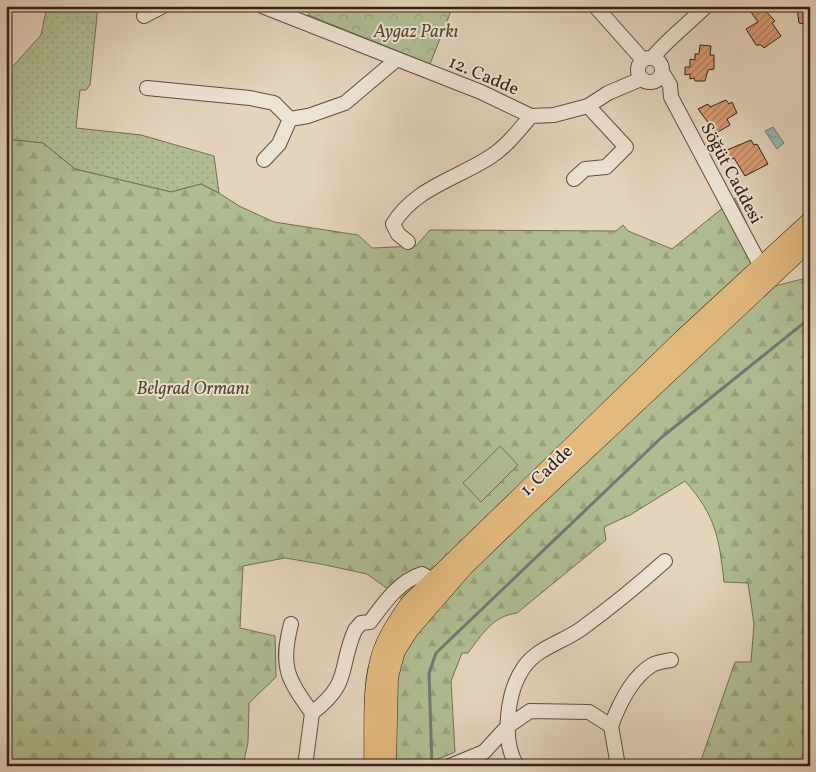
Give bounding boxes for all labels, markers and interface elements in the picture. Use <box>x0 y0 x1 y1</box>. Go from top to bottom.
park label: Aygaz Parkı <box>373 20 458 45</box>
street label: 12. Cadde <box>444 50 522 102</box>
street label: Söğüt Caddesi <box>693 119 768 229</box>
park label: Belgrad Ormanı <box>137 377 249 402</box>
street label: 1. Cadde <box>515 440 579 502</box>

